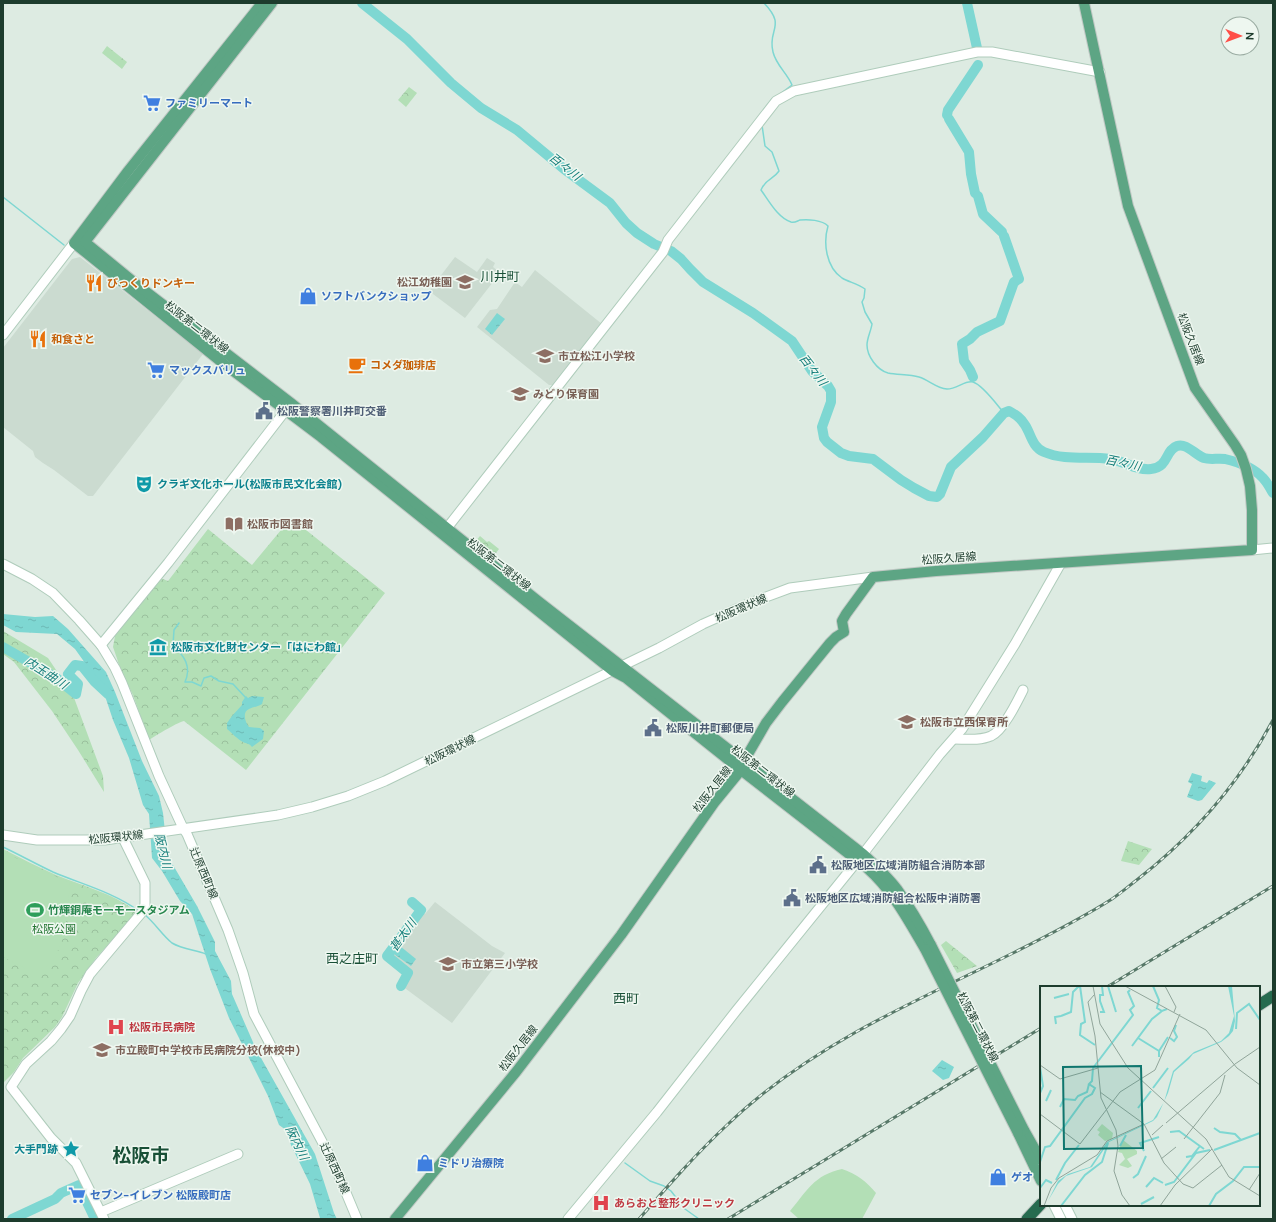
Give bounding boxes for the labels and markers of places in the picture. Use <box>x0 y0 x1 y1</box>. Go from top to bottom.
supermarket icon: ファミリーマート <box>142 93 162 113</box>
place label: ファミリーマート <box>165 96 253 110</box>
school or university icon: 松江幼稚園 <box>455 272 475 292</box>
restaurant icon: びっくりドンキー <box>84 273 104 293</box>
place label: 松江幼稚園 <box>397 275 452 289</box>
place label: びっくりドンキー <box>107 276 195 290</box>
shop icon: ソフトバンクショップ <box>298 286 318 306</box>
place label: ソフトバンクショップ <box>321 289 432 303</box>
restaurant icon: 和食さと <box>28 329 48 349</box>
place label: 和食さと <box>51 332 95 346</box>
school or university icon: 市立松江小学校 <box>535 346 555 366</box>
place label: 市立松江小学校 <box>558 349 635 363</box>
cafe icon: コメダ珈琲店 <box>347 355 367 375</box>
place label: コメダ珈琲店 <box>370 358 436 372</box>
supermarket icon: マックスバリュ <box>146 360 166 380</box>
place label: マックスバリュ <box>169 363 246 377</box>
school or university icon: みどり保育園 <box>510 384 530 404</box>
place label: みどり保育園 <box>533 387 599 401</box>
public building icon: 松阪警察署川井町交番 <box>254 401 274 421</box>
place label: 松阪警察署川井町交番 <box>277 404 387 418</box>
theatre icon: クラギ文化ホール(松阪市民文化会館) <box>134 474 154 494</box>
place label: クラギ文化ホール(松阪市民文化会館) <box>157 477 342 491</box>
library icon: 松阪市図書館 <box>224 514 244 534</box>
place label: 松阪市図書館 <box>247 517 313 531</box>
museum icon: 松阪市文化財センター「はにわ館」 <box>148 637 168 657</box>
place label: 松阪市文化財センター「はにわ館」 <box>171 640 347 654</box>
school or university icon: 松阪市立西保育所 <box>897 712 917 732</box>
place label: 松阪市立西保育所 <box>920 715 1008 729</box>
public building icon: 松阪川井町郵便局 <box>643 718 663 738</box>
place label: 松阪川井町郵便局 <box>666 721 754 735</box>
public building icon: 松阪地区広域消防組合消防本部 <box>808 855 828 875</box>
place label: 松阪地区広域消防組合消防本部 <box>831 858 985 872</box>
public building icon: 松阪地区広域消防組合松阪中消防署 <box>782 888 802 908</box>
place label: 松阪地区広域消防組合松阪中消防署 <box>805 891 981 905</box>
sports icon: 竹輝銅庵モーモースタジアム <box>25 900 45 920</box>
place label: 竹輝銅庵モーモースタジアム <box>48 903 190 917</box>
school or university icon: 市立第三小学校 <box>438 954 458 974</box>
place label: 市立第三小学校 <box>461 957 538 971</box>
hospital icon: 松阪市民病院 <box>106 1017 126 1037</box>
place label: 松阪市民病院 <box>129 1020 195 1034</box>
school or university icon: 市立殿町中学校市民病院分校(休校中) <box>92 1040 112 1060</box>
place label: 市立殿町中学校市民病院分校(休校中) <box>115 1043 300 1057</box>
place icon: 大手門跡 <box>61 1139 81 1159</box>
place label: 大手門跡 <box>14 1142 58 1156</box>
shop icon: ミドリ治療院 <box>415 1153 435 1173</box>
place label: ミドリ治療院 <box>438 1156 504 1170</box>
shop icon: ゲオ <box>988 1167 1008 1187</box>
place label: ゲオ <box>1011 1170 1033 1184</box>
supermarket icon: セブン-イレブン 松阪殿町店 <box>67 1185 87 1205</box>
place label: セブン-イレブン 松阪殿町店 <box>90 1188 231 1202</box>
hospital icon: あらおと整形クリニック <box>591 1193 611 1213</box>
place label: あらおと整形クリニック <box>614 1196 735 1210</box>

